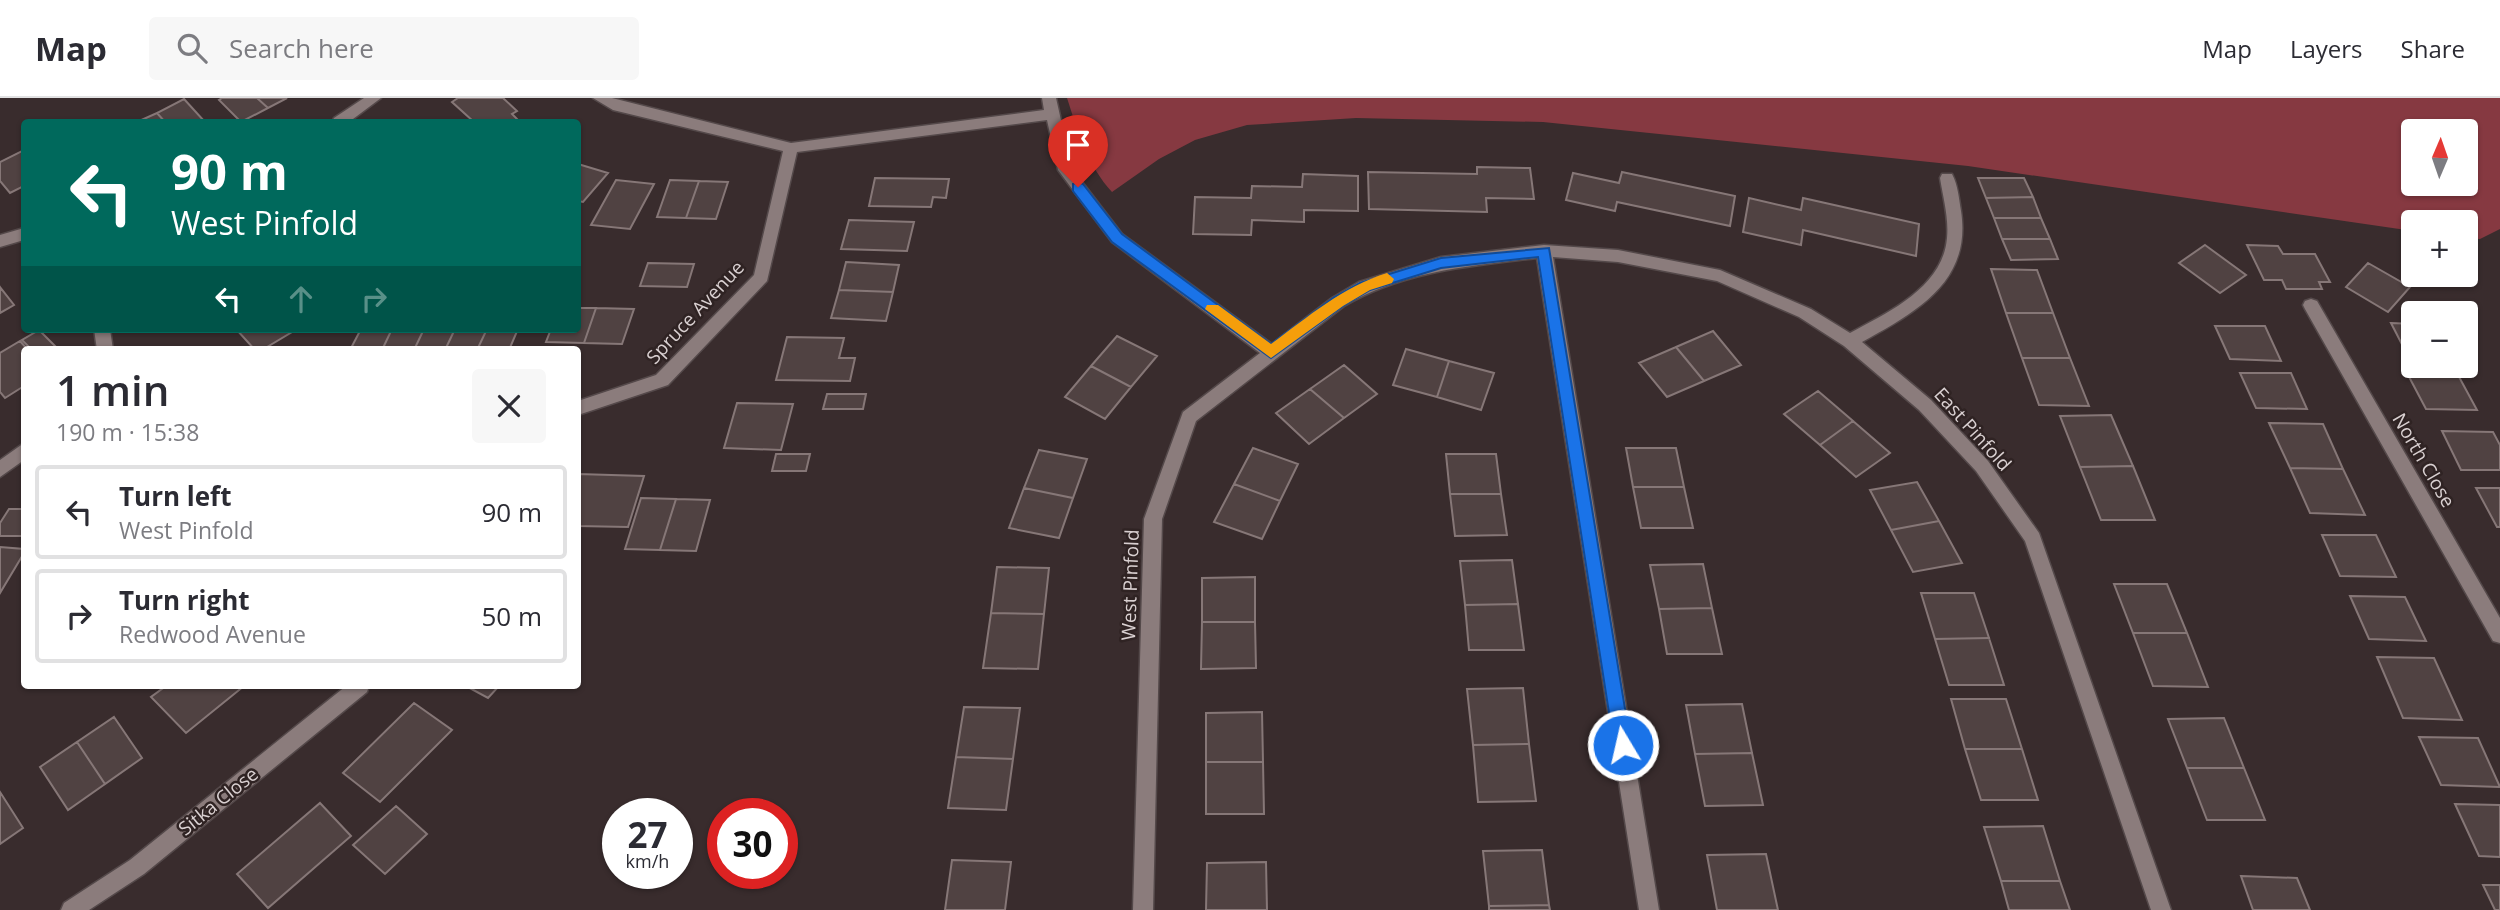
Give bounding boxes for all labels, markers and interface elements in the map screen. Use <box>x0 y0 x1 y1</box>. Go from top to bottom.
search box <box>149 17 639 80</box>
text: Map <box>35 26 107 71</box>
icon: search <box>173 29 211 67</box>
text: Search here <box>229 30 374 66</box>
text: Map <box>2202 32 2252 65</box>
text: Layers <box>2290 32 2363 65</box>
text: Share <box>2401 32 2465 65</box>
pin <box>1048 115 1108 187</box>
north arrow <box>2401 119 2478 196</box>
map controls <box>2401 119 2478 378</box>
icon: arrive <box>1059 126 1097 164</box>
text: 90 m <box>171 138 288 204</box>
icon: left <box>56 147 147 238</box>
text: West Pinfold <box>171 201 358 244</box>
button: + <box>2401 210 2478 287</box>
street label: Spruce Avenue <box>640 255 750 369</box>
icon: left <box>209 280 247 318</box>
icon: ahead <box>282 280 320 318</box>
icon: right <box>355 280 393 318</box>
button: − <box>2401 301 2478 378</box>
text: 1 min <box>56 361 169 418</box>
button: close <box>472 369 546 443</box>
street label: East Pinfold <box>1929 382 2017 476</box>
street label: North Close <box>2387 408 2461 512</box>
text: 190 m · 15:38 <box>56 416 199 448</box>
text: Turn left <box>119 478 231 514</box>
icon: left <box>60 493 98 531</box>
text: 90 m <box>481 494 542 530</box>
text: West Pinfold <box>119 514 254 546</box>
street label: West Pinfold <box>1115 529 1145 641</box>
text: Turn right <box>119 582 250 618</box>
icon: right <box>60 597 98 635</box>
text: 50 m <box>481 598 542 634</box>
text: Redwood Avenue <box>119 618 306 650</box>
position arrow <box>1586 708 1660 782</box>
street label: Sitka Close <box>173 761 263 841</box>
speed limit sign: 30 <box>707 798 798 889</box>
text: 27 <box>627 811 668 858</box>
text: km/h <box>626 849 669 873</box>

